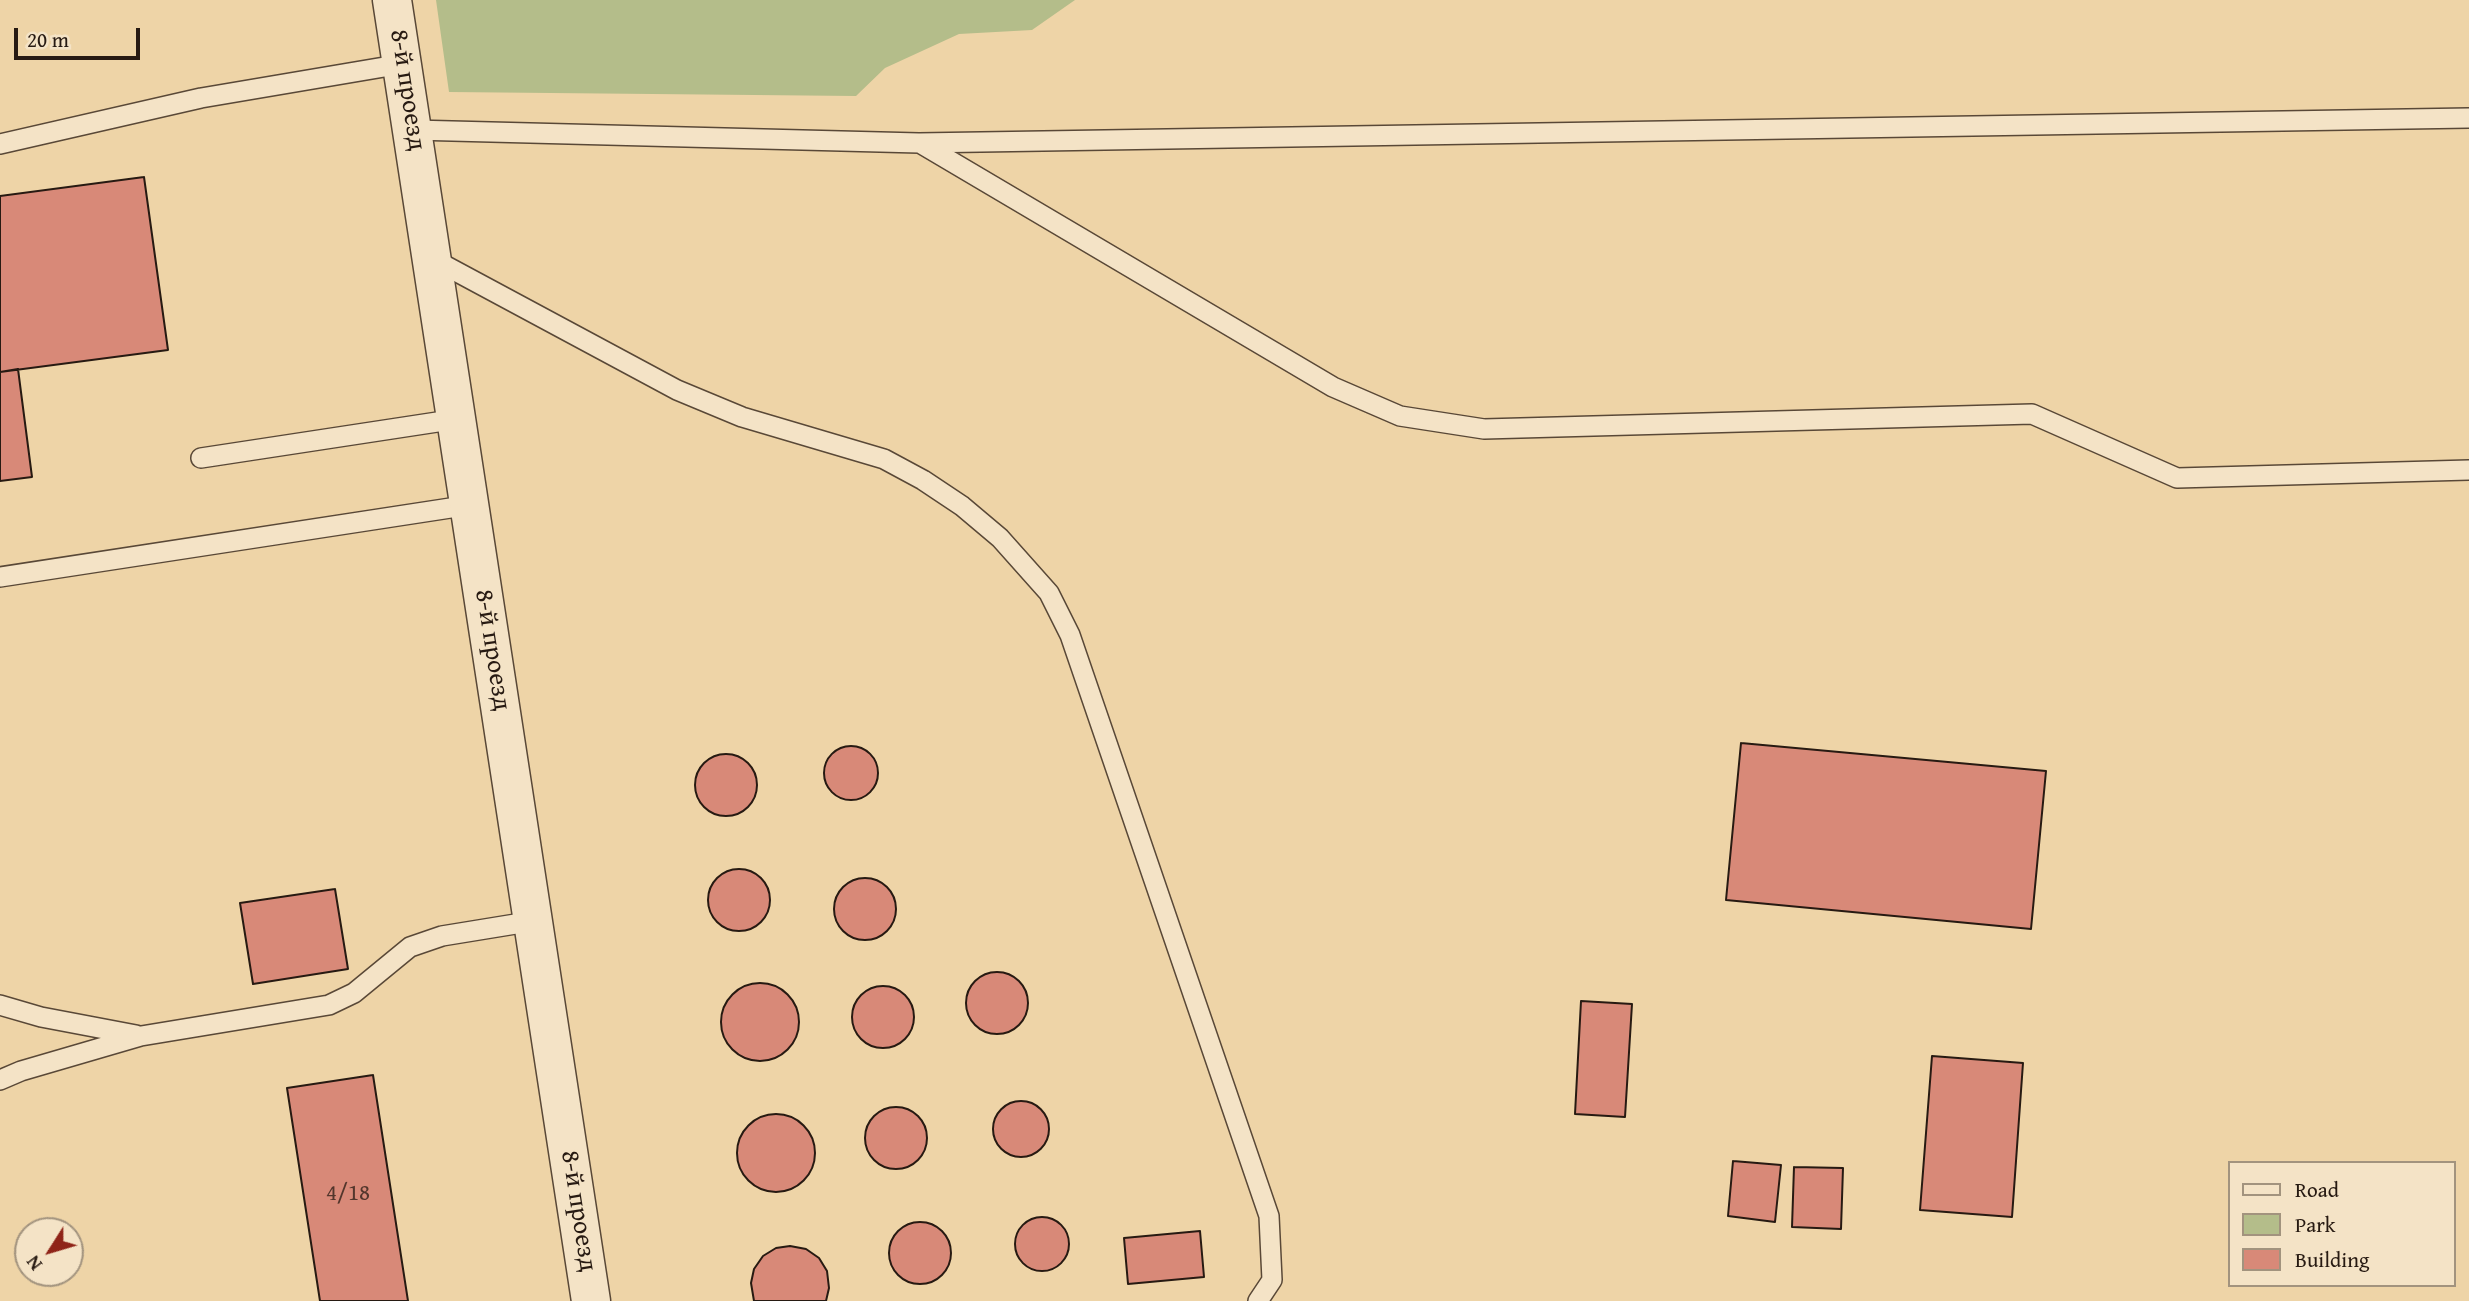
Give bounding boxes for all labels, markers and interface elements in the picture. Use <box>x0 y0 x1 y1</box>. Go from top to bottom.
scale bar <box>18 14 144 58</box>
text: 20 m <box>27 24 69 55</box>
street label: 8-й проезд <box>382 27 432 153</box>
street label: 8-й проезд <box>467 587 517 713</box>
street label: 8-й проезд <box>553 1148 603 1274</box>
legend <box>2228 1161 2455 1287</box>
text: Road <box>2295 1174 2339 1205</box>
house number: 4/18 <box>326 1180 370 1208</box>
text: Park <box>2295 1209 2336 1240</box>
north arrow <box>14 1217 84 1287</box>
text: Building <box>2295 1244 2369 1275</box>
text: N <box>19 1250 49 1277</box>

